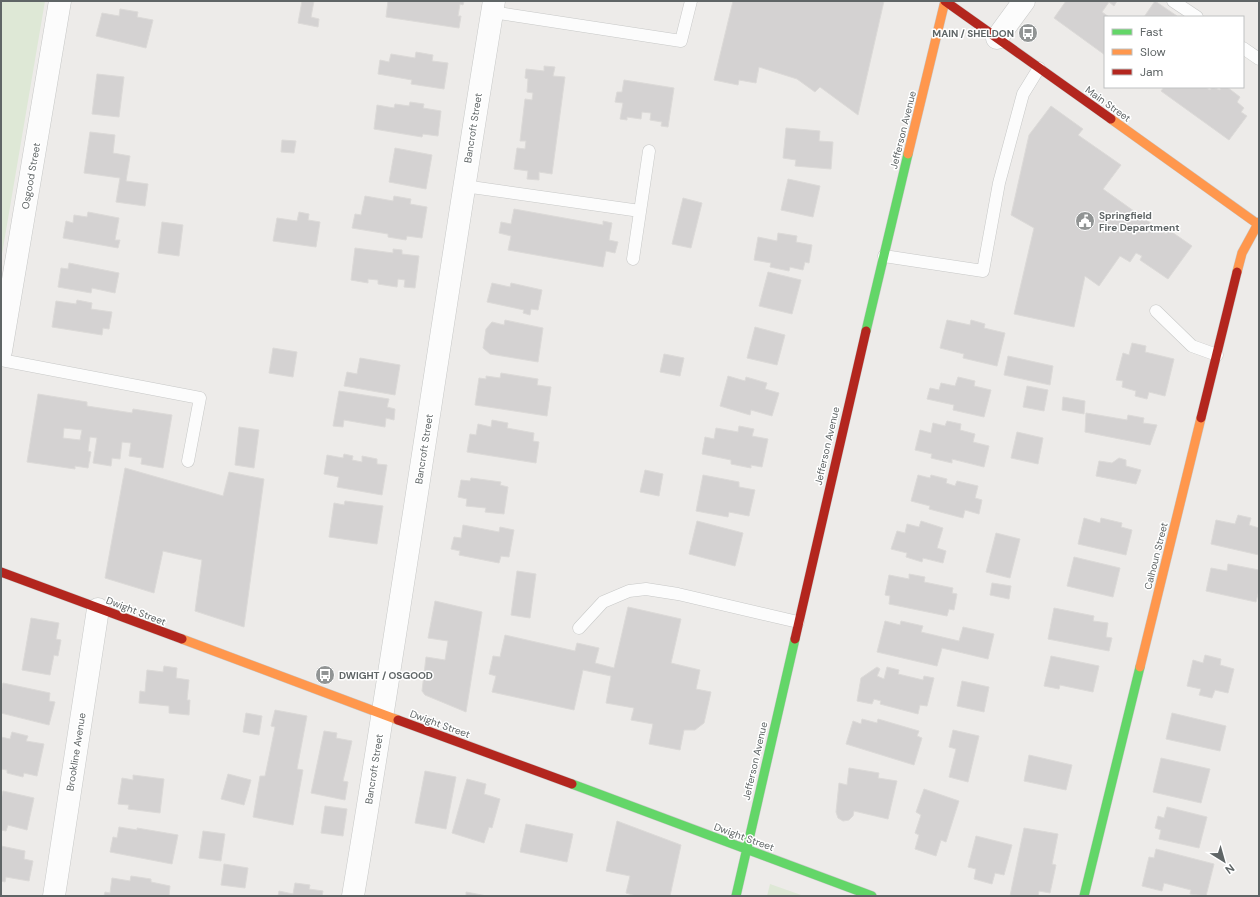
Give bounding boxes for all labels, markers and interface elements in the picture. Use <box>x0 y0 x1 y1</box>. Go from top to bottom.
legend <box>1104 16 1244 88</box>
bus stop icon: MAIN / SHELDON <box>1017 22 1039 44</box>
text: Fast <box>1140 24 1163 40</box>
place label: MAIN / SHELDON <box>932 27 1014 40</box>
text: Slow <box>1140 44 1166 60</box>
text: Jam <box>1140 64 1163 80</box>
street label: Main Street <box>1083 83 1133 125</box>
street label: Jefferson Avenue <box>887 89 919 170</box>
street label: Bancroft Street <box>461 92 485 164</box>
street label: Osgood Street <box>19 142 43 210</box>
place label: Springfield Fire Department <box>1099 209 1180 234</box>
public building icon: Springfield Fire Department <box>1074 210 1096 232</box>
street label: Jefferson Avenue <box>812 405 842 486</box>
street label: Bancroft Street <box>412 413 436 485</box>
street label: Calhoun Street <box>1141 521 1171 591</box>
street label: Dwight Street <box>104 594 168 628</box>
bus stop icon: DWIGHT / OSGOOD <box>314 664 336 686</box>
place label: DWIGHT / OSGOOD <box>339 669 433 682</box>
street label: Dwight Street <box>408 707 472 741</box>
street label: Brookline Avenue <box>63 712 89 792</box>
street label: Jefferson Avenue <box>740 720 770 801</box>
street label: Bancroft Street <box>362 733 386 805</box>
street label: Dwight Street <box>712 820 776 854</box>
north arrow <box>1204 841 1244 881</box>
text: N <box>1223 861 1237 877</box>

